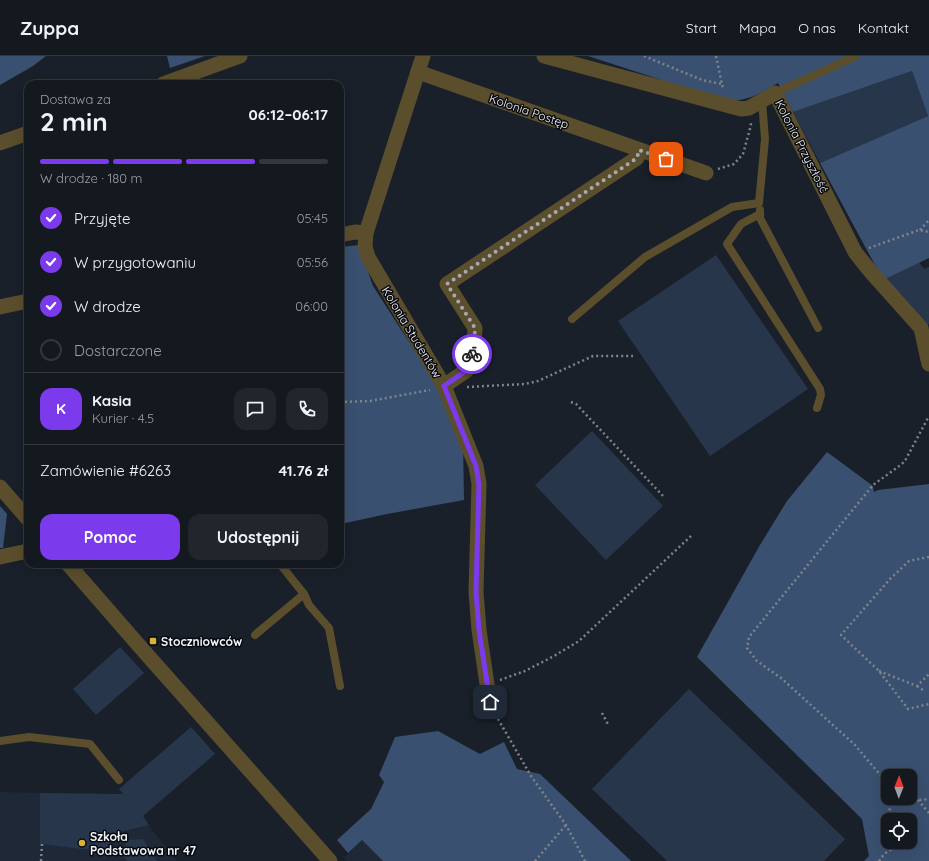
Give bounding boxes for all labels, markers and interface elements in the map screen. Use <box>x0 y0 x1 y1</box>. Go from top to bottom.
text: Zuppa <box>20 16 79 40</box>
text: Start <box>686 19 717 37</box>
text: Mapa <box>739 19 776 37</box>
text: O nas <box>798 19 836 37</box>
text: Kontakt <box>858 19 909 37</box>
street label: Kolonia Postęp <box>487 90 571 132</box>
text: Dostawa za <box>40 91 111 107</box>
street label: Kolonia Przyszłość <box>772 97 832 195</box>
text: 2 min <box>40 105 108 138</box>
text: 06:12–06:17 <box>249 105 328 124</box>
pin <box>649 142 683 176</box>
icon: bag <box>655 148 677 170</box>
text: W drodze · 180 m <box>40 170 142 186</box>
icon: check <box>40 207 62 229</box>
text: Przyjęte <box>74 209 130 228</box>
text: 05:45 <box>297 210 328 226</box>
icon: check <box>40 251 62 273</box>
text: W przygotowaniu <box>74 253 196 272</box>
text: 05:56 <box>297 254 328 270</box>
street label: Kolonia Studentów <box>379 284 445 380</box>
icon: check <box>40 295 62 317</box>
text: W drodze <box>74 297 141 316</box>
text: 06:00 <box>295 298 328 314</box>
courier <box>452 334 492 374</box>
text: Dostarczone <box>74 341 162 360</box>
icon: bike <box>461 343 483 365</box>
button: chat <box>234 388 276 430</box>
button: phone <box>286 388 328 430</box>
text: Kasia <box>92 391 131 410</box>
text: K <box>56 399 66 418</box>
text: Kurier · 4.5 <box>92 410 154 426</box>
text: Zamówienie #6263 <box>40 461 171 480</box>
text: 41.76 zł <box>278 461 328 480</box>
button: Pomoc <box>40 514 180 560</box>
button: Udostępnij <box>188 514 328 560</box>
place label: Stoczniowców <box>161 634 242 649</box>
marker: Stoczniowców <box>148 636 158 646</box>
pin <box>473 685 507 719</box>
icon: home <box>479 691 501 713</box>
north arrow <box>881 769 917 805</box>
map controls <box>881 769 917 849</box>
button: locate <box>881 813 917 849</box>
place label: Szkoła Podstawowa nr 47 <box>90 829 197 858</box>
marker: Szkoła Podstawowa nr 47 <box>77 838 87 848</box>

